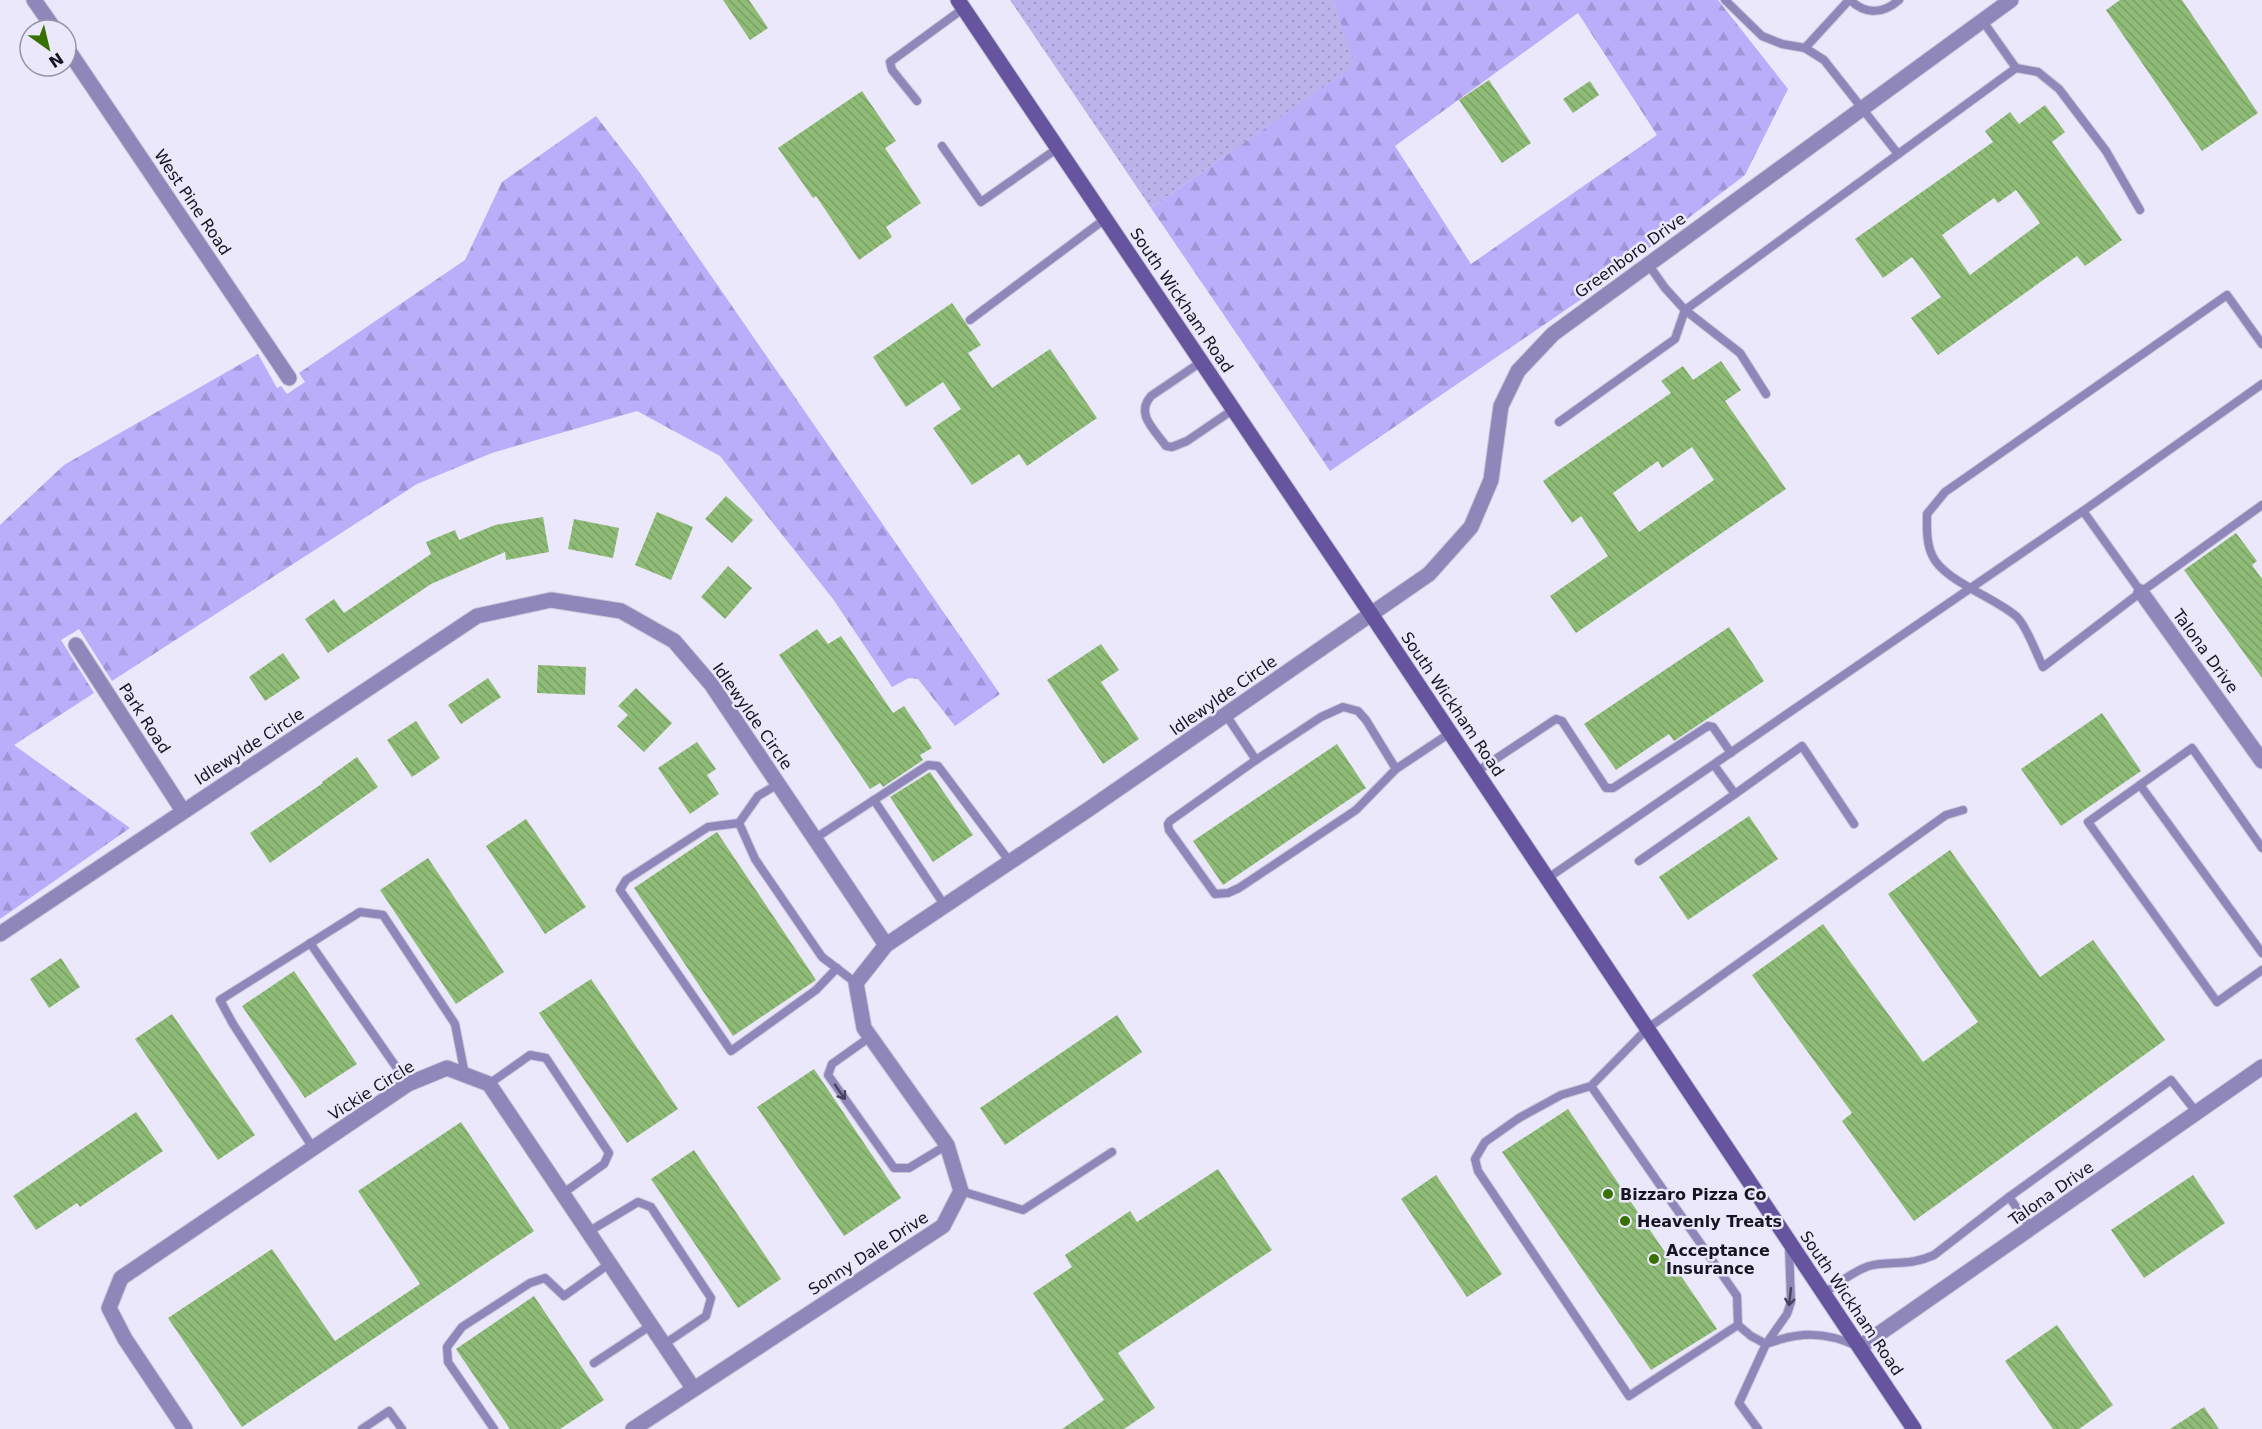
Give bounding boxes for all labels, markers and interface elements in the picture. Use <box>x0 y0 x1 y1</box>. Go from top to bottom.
north arrow <box>18 18 78 78</box>
text: N <box>45 48 67 72</box>
street label: West Pine Road <box>150 146 235 259</box>
street label: Greenboro Drive <box>1571 209 1689 302</box>
street label: South Wickham Road <box>1126 224 1237 376</box>
street label: Talona Drive <box>2168 605 2242 697</box>
street label: South Wickham Road <box>1397 628 1508 780</box>
street label: Idlewylde Circle <box>1166 651 1280 739</box>
street label: Idlewylde Circle <box>709 659 797 773</box>
street label: Park Road <box>115 680 174 757</box>
street label: Idlewylde Circle <box>191 704 307 789</box>
street label: Vickie Circle <box>325 1057 418 1124</box>
one-way arrow <box>834 1083 846 1099</box>
street label: Talona Drive <box>2005 1157 2097 1230</box>
place label: Bizzaro Pizza Co <box>1620 1185 1767 1204</box>
marker: Bizzaro Pizza Co <box>1601 1187 1615 1201</box>
street label: Sonny Dale Drive <box>805 1208 932 1299</box>
place label: Heavenly Treats <box>1637 1212 1782 1231</box>
marker: Heavenly Treats <box>1618 1214 1632 1228</box>
street label: South Wickham Road <box>1796 1227 1907 1379</box>
place label: Acceptance Insurance <box>1666 1241 1770 1278</box>
marker: Acceptance Insurance <box>1647 1252 1661 1266</box>
one-way arrow <box>1784 1287 1795 1307</box>

